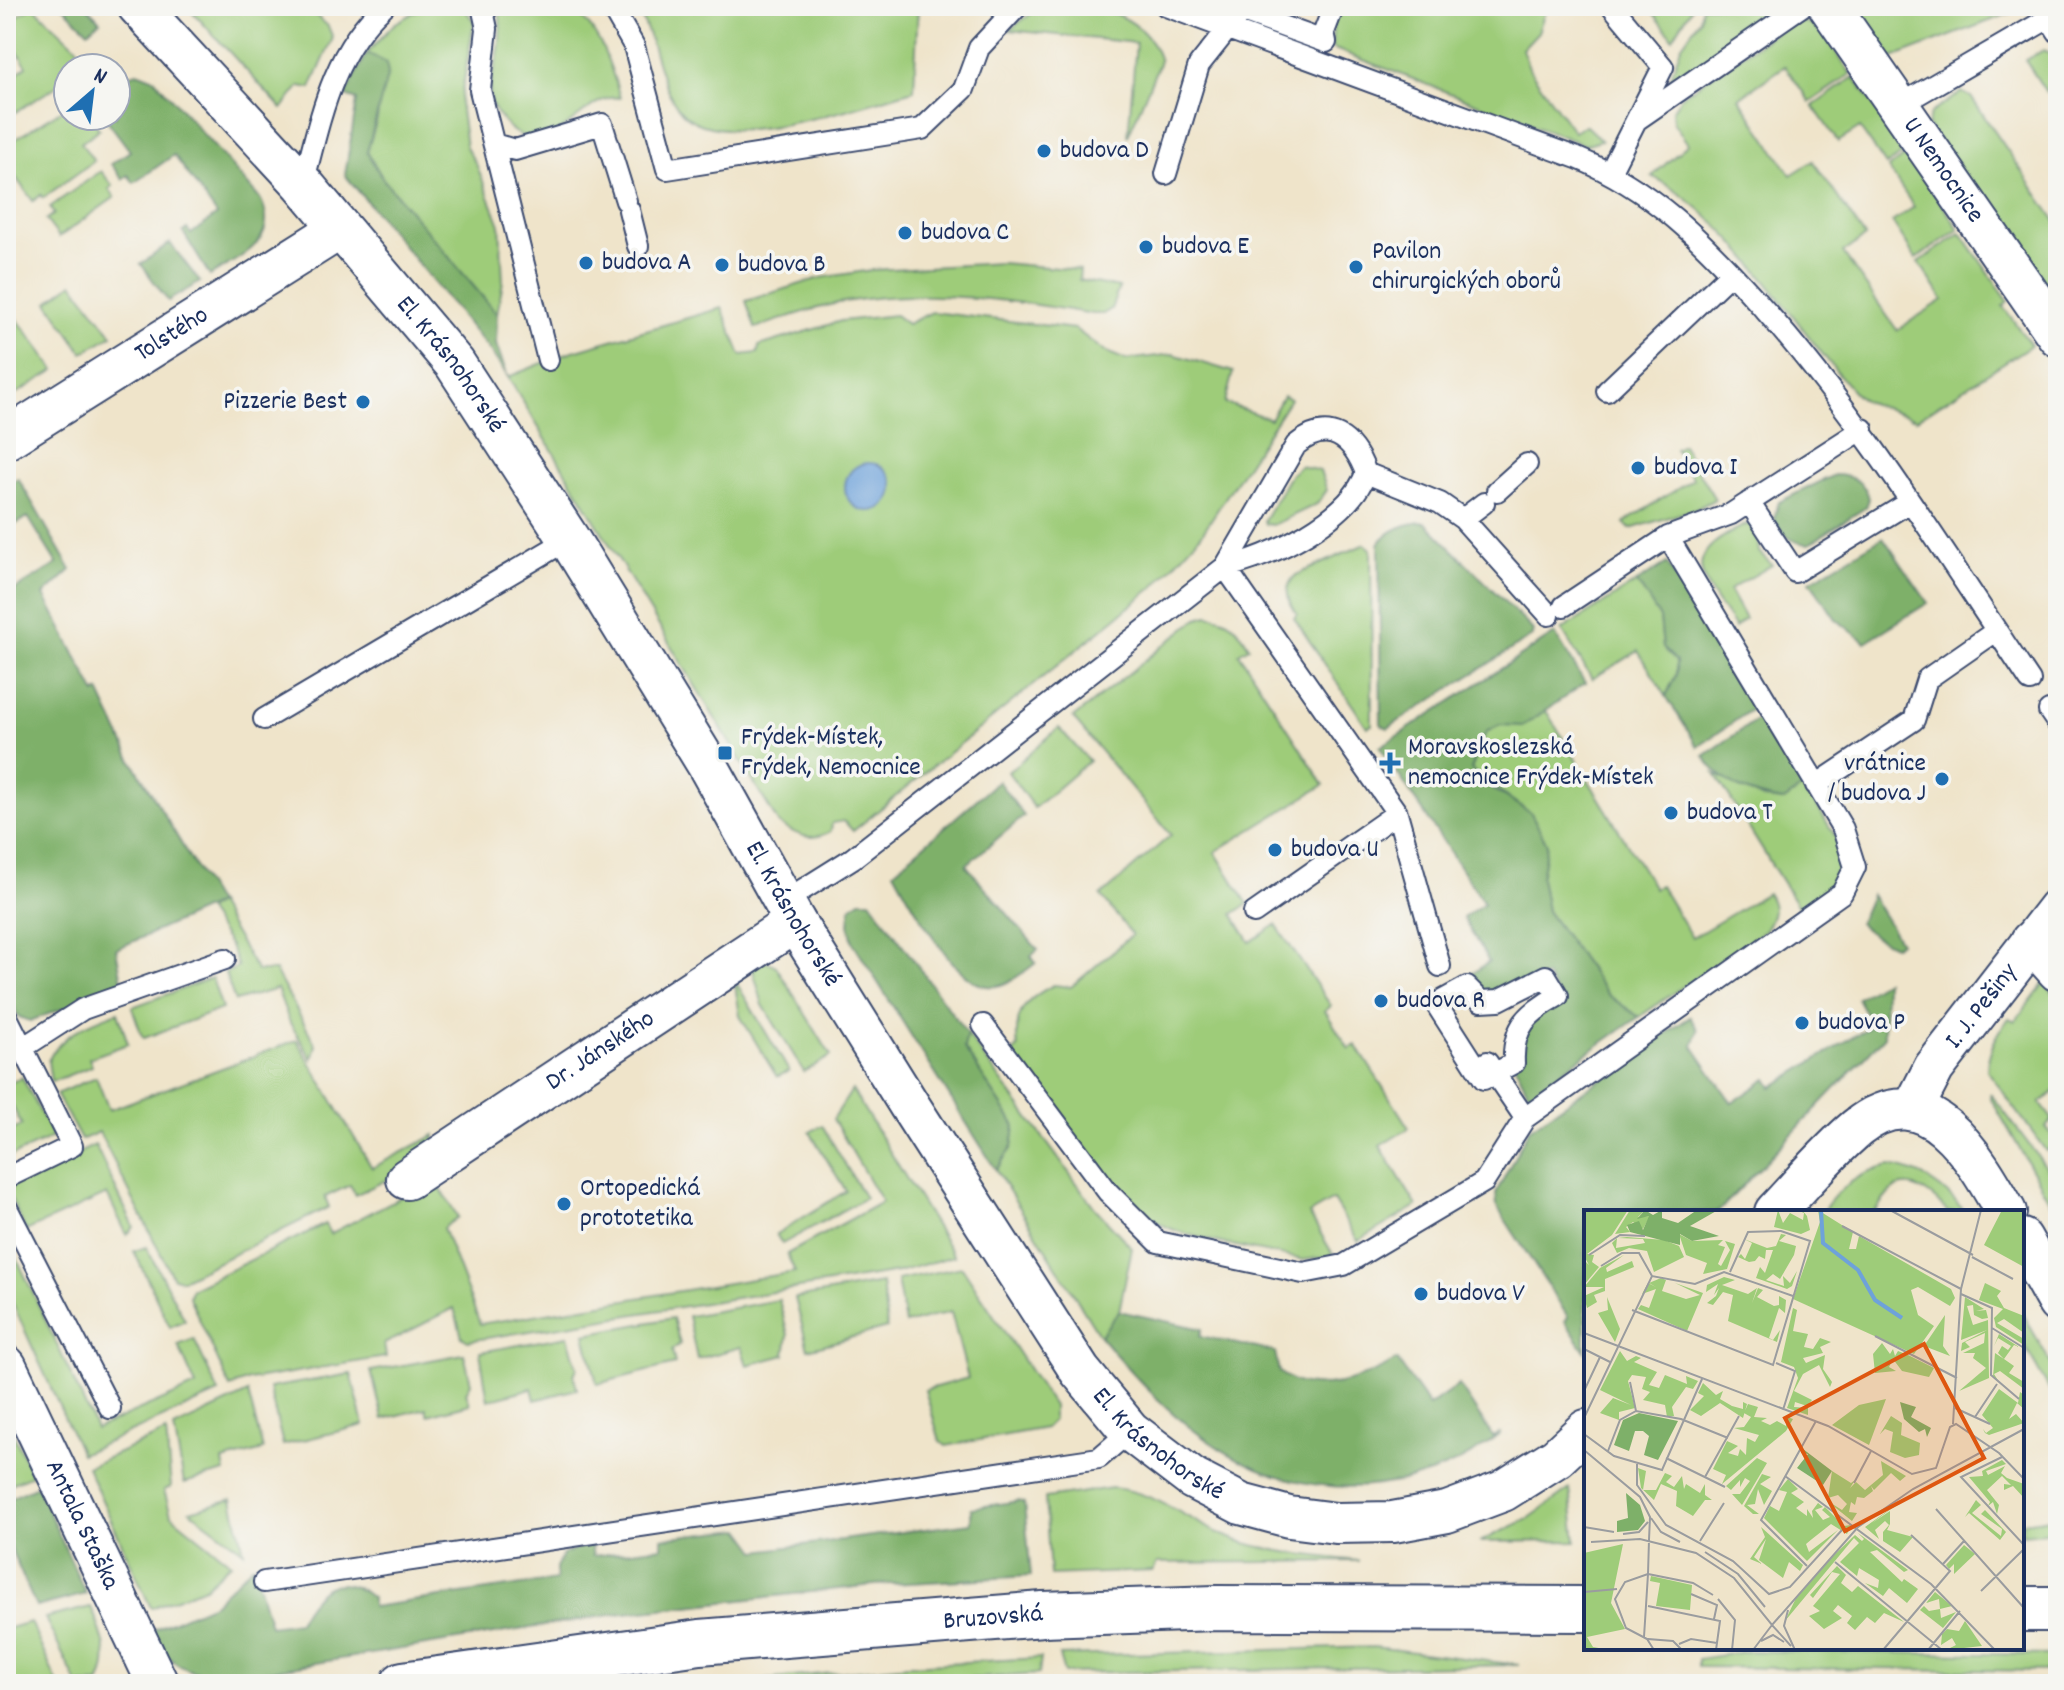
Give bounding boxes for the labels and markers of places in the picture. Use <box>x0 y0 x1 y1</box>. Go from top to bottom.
place label: budova D <box>1060 133 1149 170</box>
marker: budova D <box>1035 142 1053 160</box>
place label: budova C <box>921 215 1009 252</box>
marker: budova C <box>896 224 914 242</box>
place label: budova E <box>1162 229 1249 266</box>
place label: Pavilon chirurgických oborů <box>1372 234 1561 301</box>
marker: budova E <box>1137 238 1155 256</box>
place label: budova A <box>602 245 691 282</box>
place label: budova B <box>738 247 826 284</box>
marker: budova A <box>577 254 595 272</box>
marker: budova B <box>713 256 731 274</box>
marker: Pavilon chirurgických oborů <box>1347 258 1365 276</box>
place label: Pizzerie Best <box>223 384 347 421</box>
marker: Pizzerie Best <box>354 393 372 411</box>
place label: budova I <box>1654 450 1737 487</box>
marker: budova I <box>1629 459 1647 477</box>
place label: Frýdek-Místek, Frýdek, Nemocnice <box>741 720 921 787</box>
place label: Moravskoslezská nemocnice Frýdek-Místek <box>1408 730 1654 797</box>
marker: Frýdek-Místek, Frýdek, Nemocnice <box>716 744 734 762</box>
place label: vrátnice / budova J <box>1828 746 1926 813</box>
marker: Moravskoslezská nemocnice Frýdek-Místek <box>1379 752 1401 774</box>
marker: vrátnice / budova J <box>1933 770 1951 788</box>
place label: budova T <box>1687 795 1773 832</box>
marker: budova T <box>1662 804 1680 822</box>
place label: budova U <box>1291 832 1379 869</box>
marker: budova U <box>1266 841 1284 859</box>
place label: budova R <box>1397 983 1485 1020</box>
marker: budova R <box>1372 992 1390 1010</box>
place label: budova P <box>1818 1005 1905 1042</box>
marker: budova P <box>1793 1014 1811 1032</box>
place label: Ortopedická prototetika <box>580 1171 700 1238</box>
marker: Ortopedická prototetika <box>555 1195 573 1213</box>
place label: budova V <box>1437 1276 1525 1313</box>
marker: budova V <box>1412 1285 1430 1303</box>

